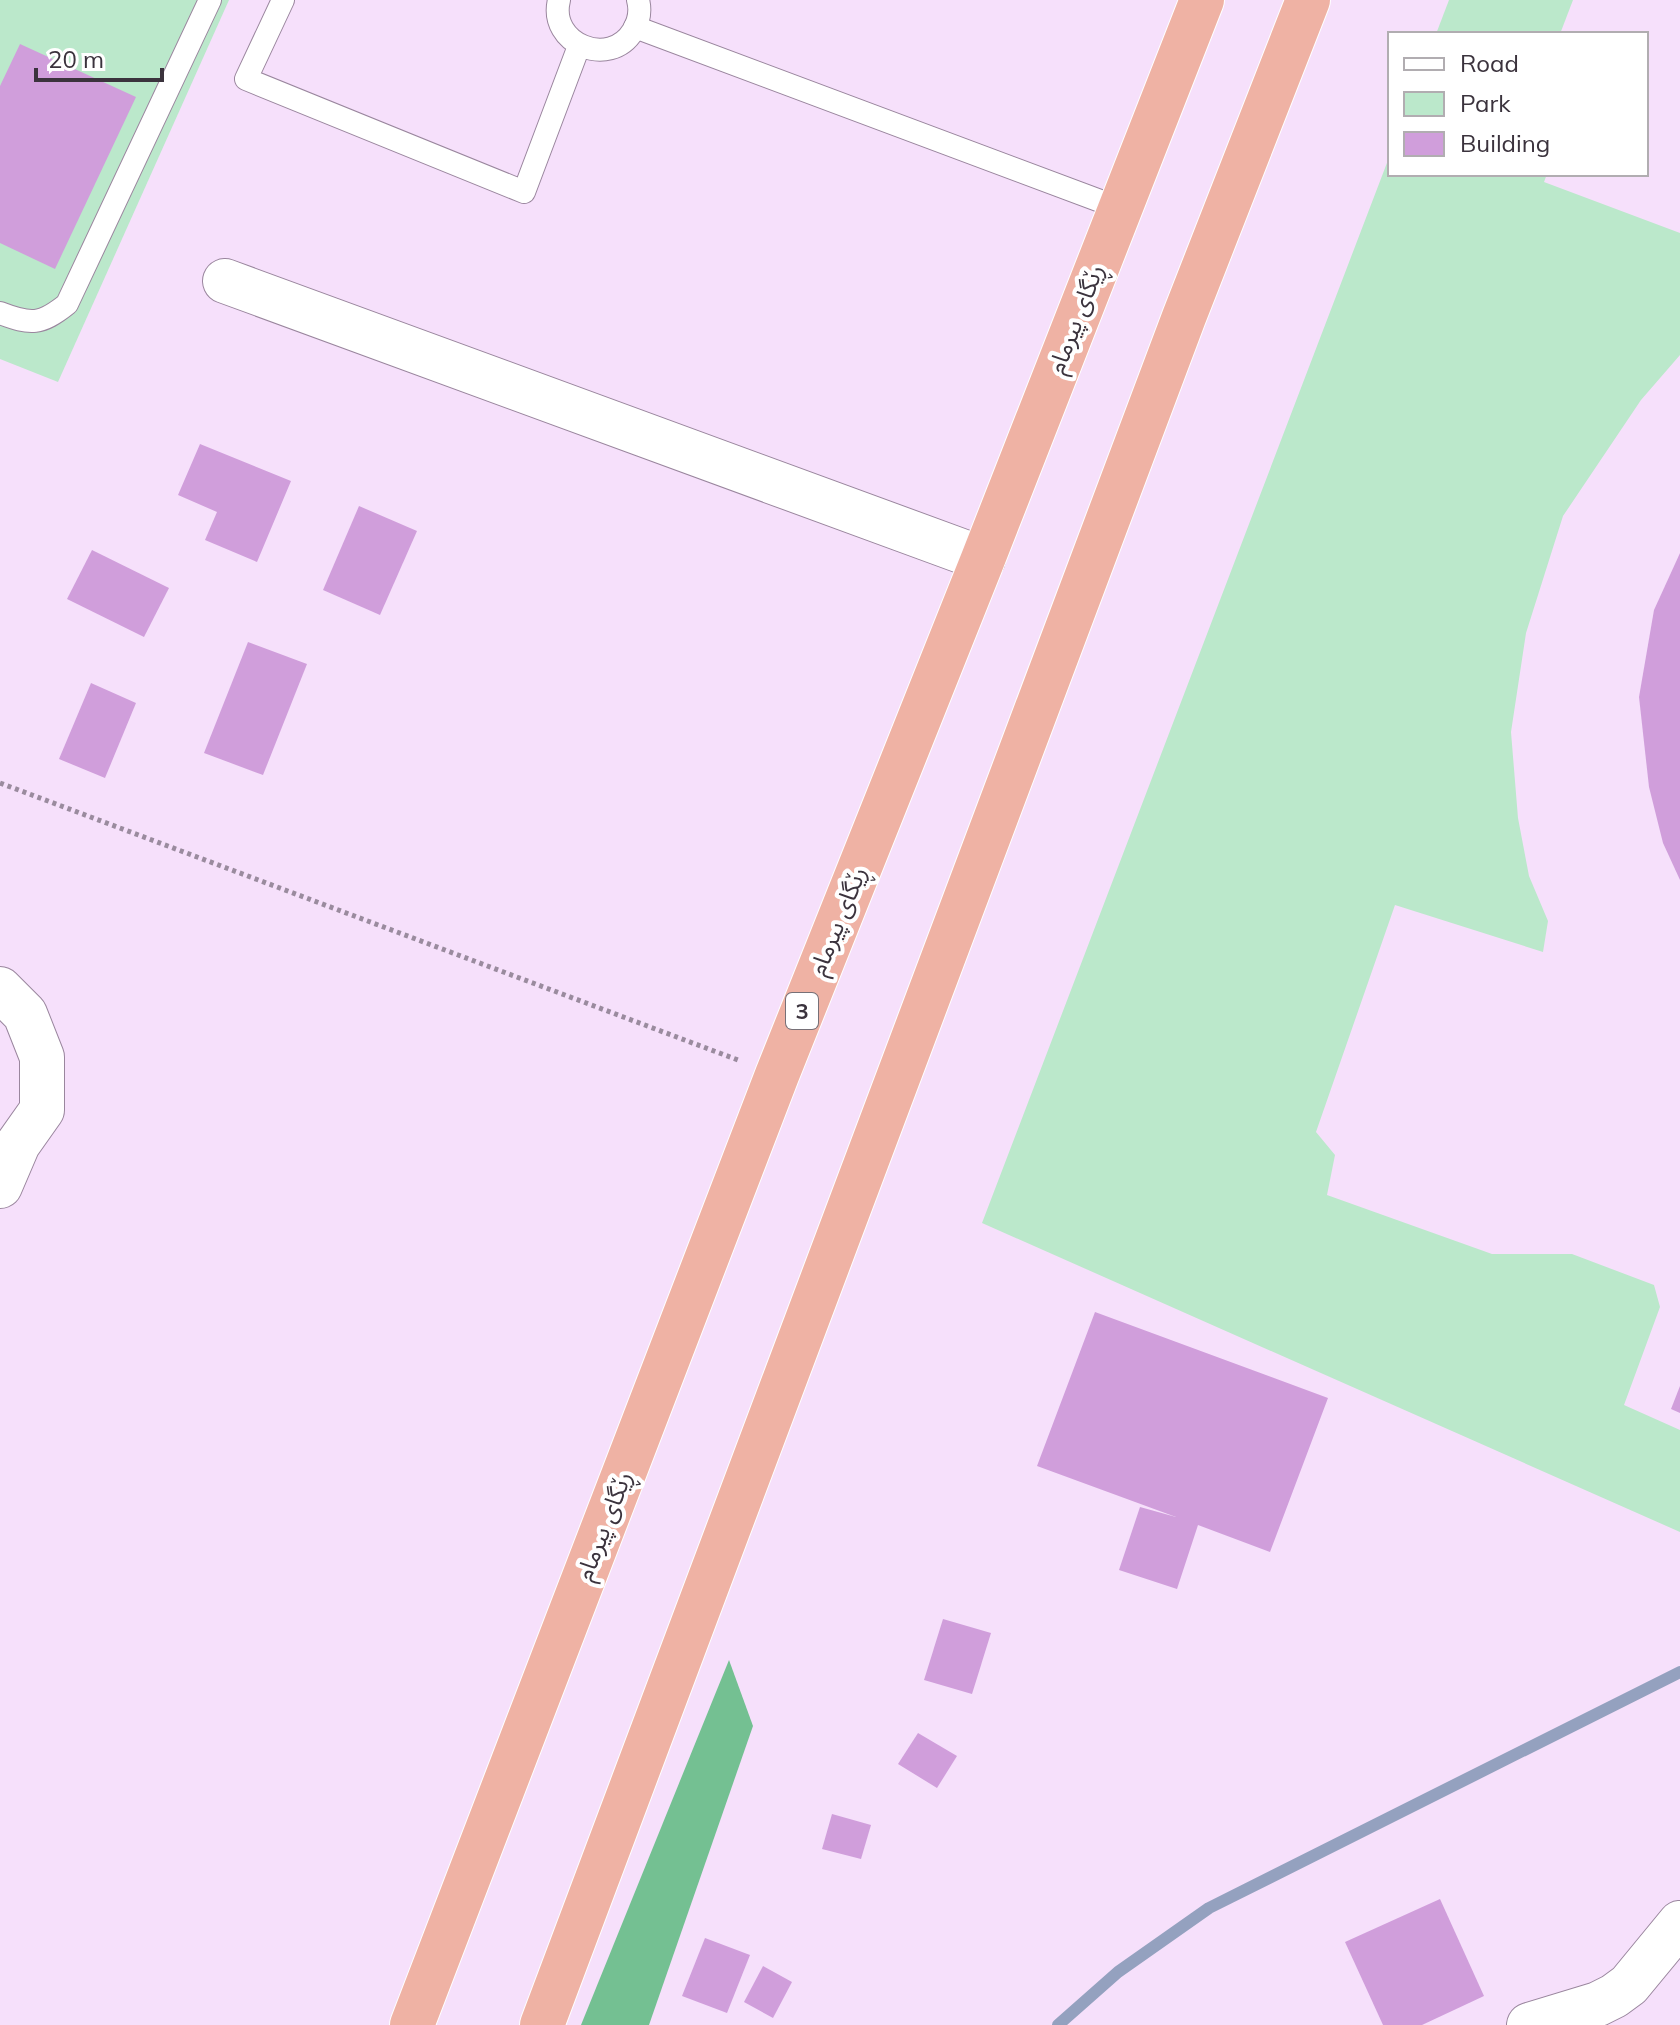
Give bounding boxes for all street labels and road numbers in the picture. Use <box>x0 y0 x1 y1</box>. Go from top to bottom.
street label: ڕێگای پیرمام <box>1040 260 1115 380</box>
street label: ڕێگای پیرمام <box>802 862 878 982</box>
road number: 3 <box>786 993 818 1029</box>
street label: ڕێگای پیرمام <box>568 1467 643 1587</box>

